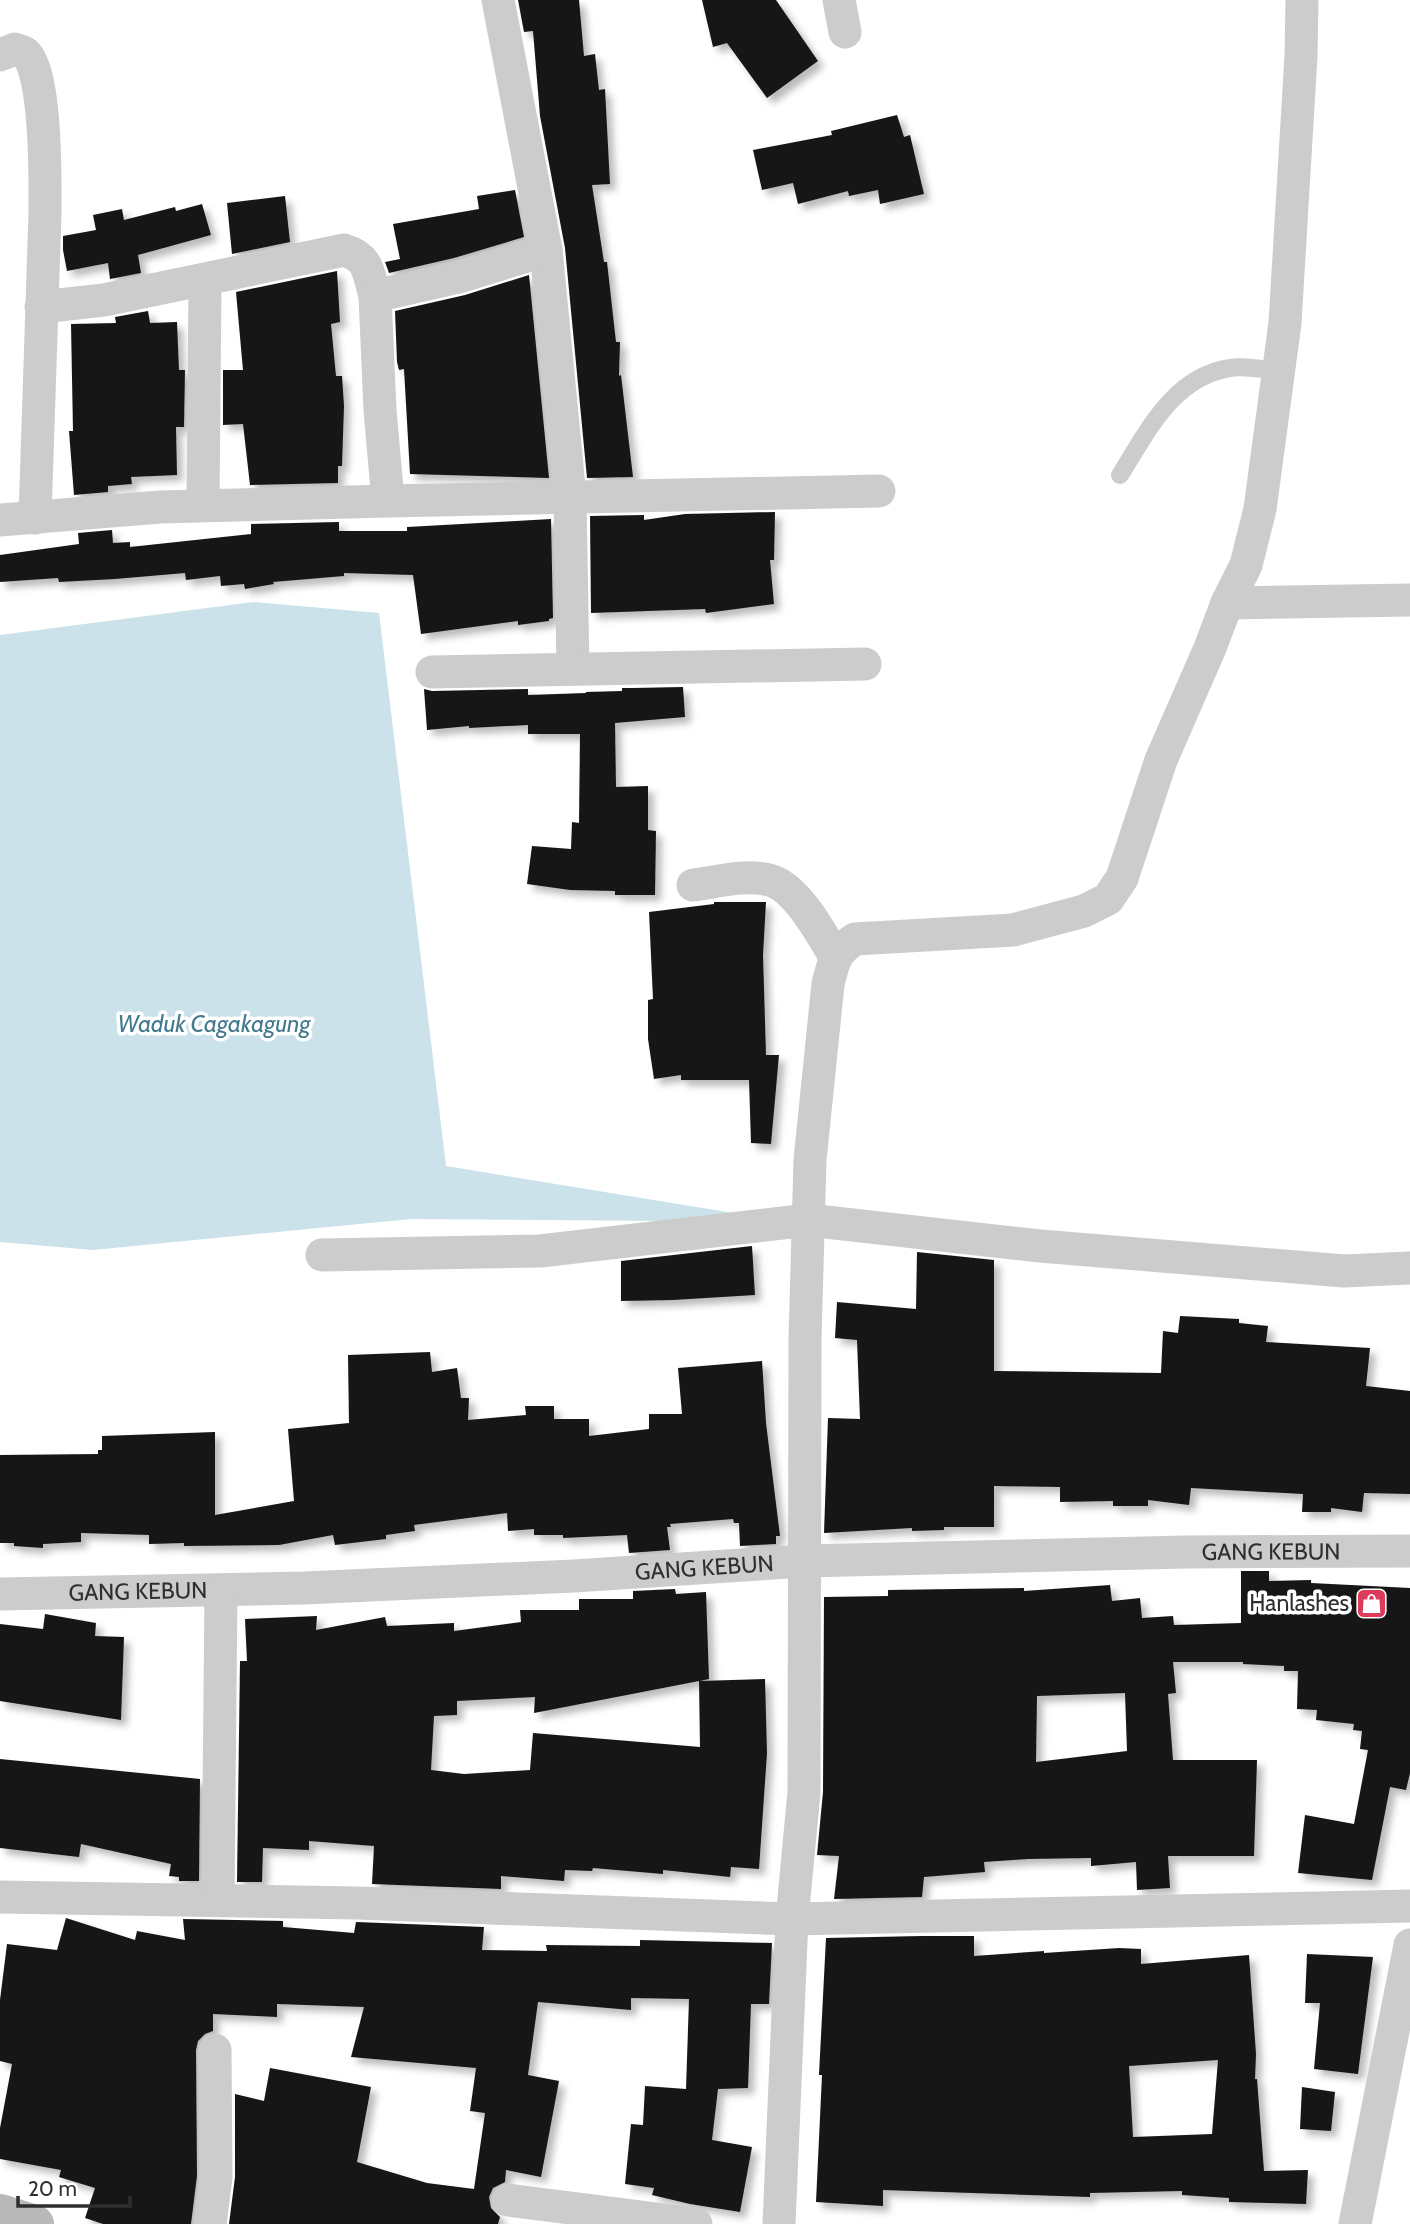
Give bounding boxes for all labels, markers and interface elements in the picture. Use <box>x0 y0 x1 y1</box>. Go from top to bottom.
water label: Waduk Cagakagung <box>118 1009 311 1038</box>
street label: GANG KEBUN <box>1202 1537 1341 1566</box>
street label: GANG KEBUN <box>634 1549 775 1586</box>
street label: GANG KEBUN <box>68 1576 208 1607</box>
shop icon: Hanlashes <box>1355 1586 1389 1620</box>
place label: Hanlashes <box>1249 1589 1349 1617</box>
scale bar <box>18 2164 130 2208</box>
text: 20 m <box>28 2176 77 2201</box>

